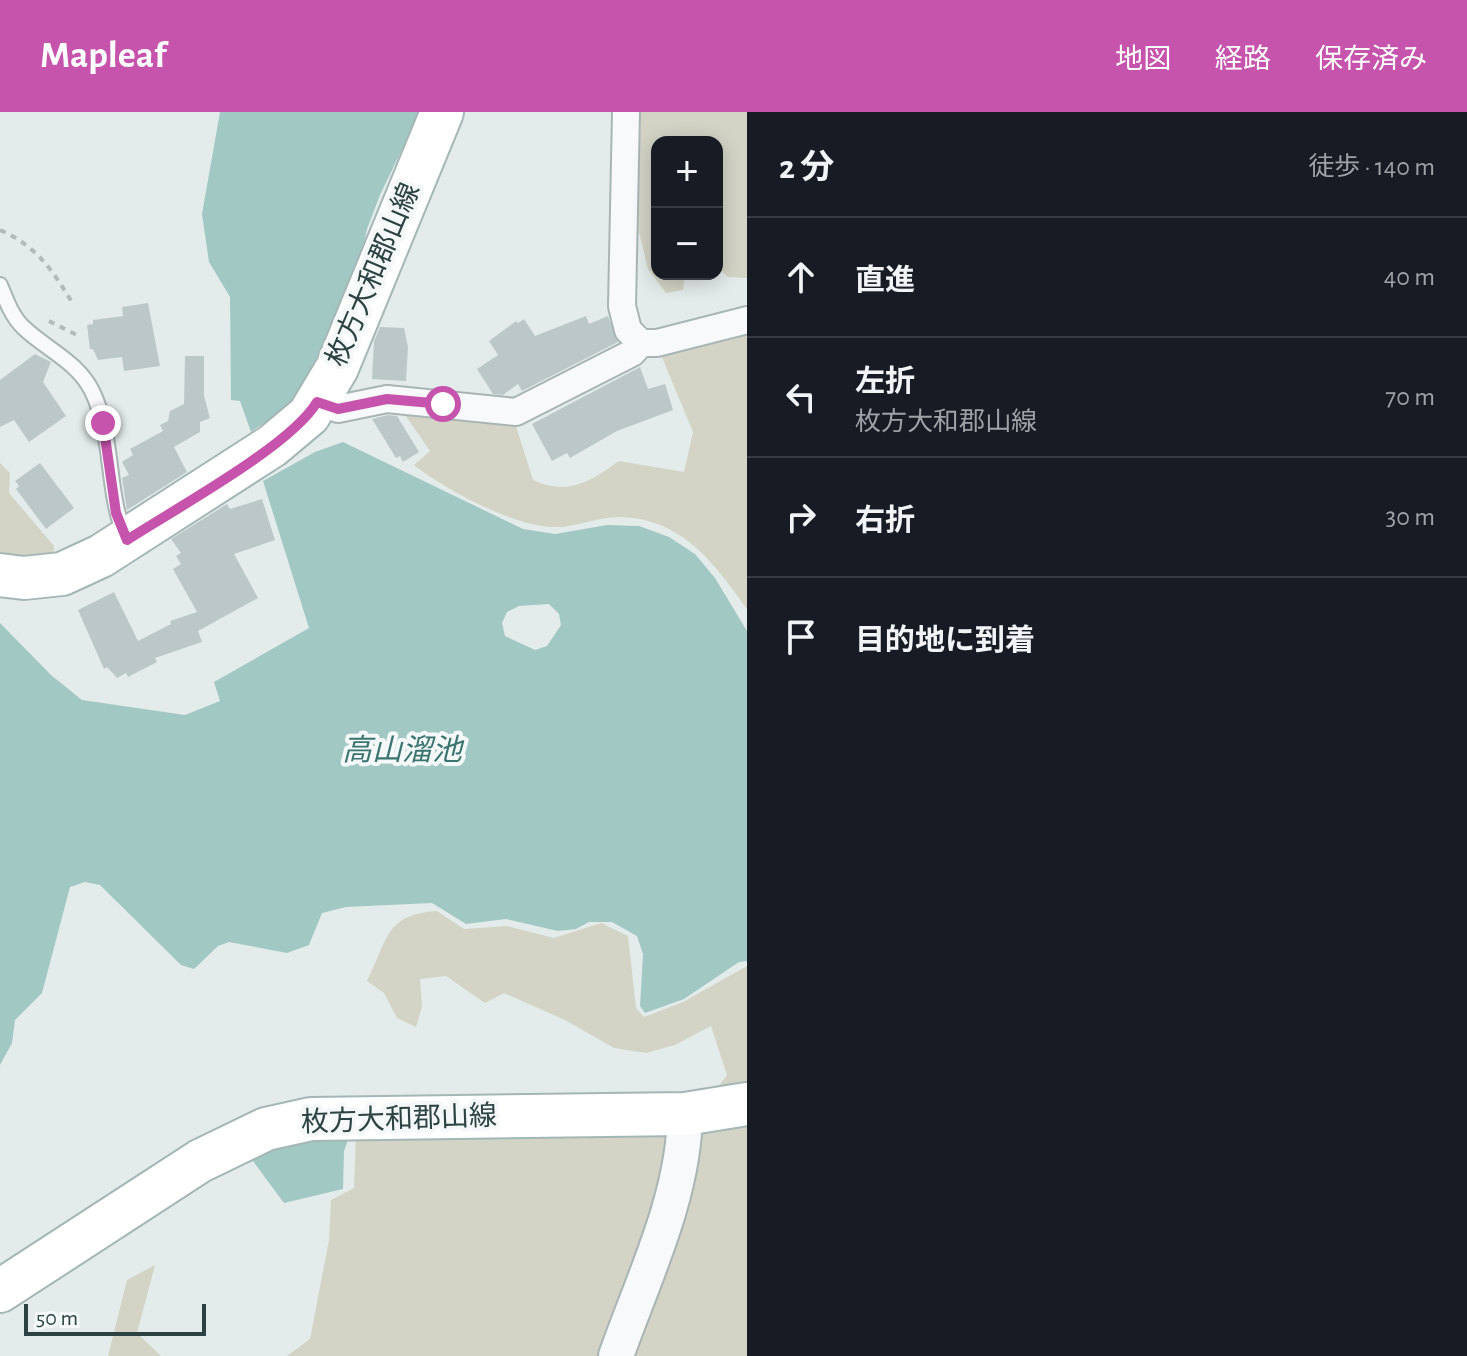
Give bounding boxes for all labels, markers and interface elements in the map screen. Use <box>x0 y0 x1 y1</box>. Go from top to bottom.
text: Mapleaf <box>40 37 166 75</box>
text: 地図 <box>1115 46 1171 74</box>
text: 経路 <box>1215 46 1271 74</box>
text: 保存済み <box>1315 46 1427 74</box>
map controls <box>651 136 723 280</box>
button: + <box>651 136 723 208</box>
text: 2 分 <box>779 151 834 185</box>
text: 徒歩 · 140 m <box>1308 154 1435 180</box>
street label: 枚方大和郡山線 <box>321 179 425 371</box>
button: − <box>651 208 723 280</box>
icon: ahead <box>779 255 823 299</box>
text: 40 m <box>1384 264 1435 290</box>
text: 直進 <box>855 266 915 296</box>
text: 左折 <box>855 367 915 397</box>
icon: left <box>779 375 823 419</box>
text: 70 m <box>1385 384 1435 410</box>
route start <box>425 386 461 422</box>
route end <box>85 405 121 441</box>
text: 枚方大和郡山線 <box>855 409 1037 435</box>
icon: right <box>779 495 823 539</box>
text: 30 m <box>1385 504 1435 530</box>
text: 右折 <box>855 506 915 536</box>
icon: arrive <box>779 615 823 659</box>
text: 目的地に到着 <box>855 626 1035 656</box>
water label: 高山溜池 <box>342 734 465 766</box>
street label: 枚方大和郡山線 <box>300 1101 497 1137</box>
scale bar <box>24 1300 206 1336</box>
text: 50 m <box>36 1307 78 1329</box>

